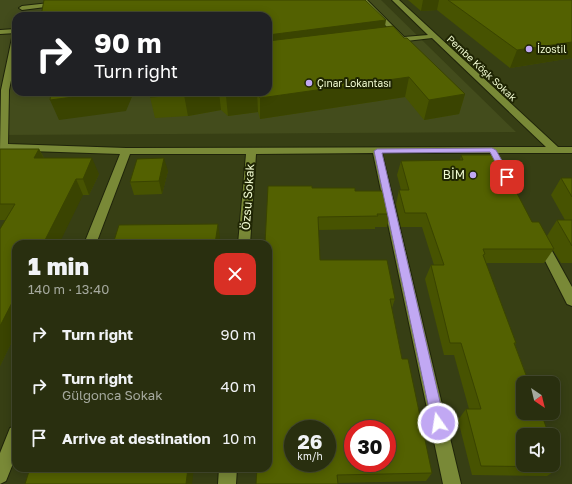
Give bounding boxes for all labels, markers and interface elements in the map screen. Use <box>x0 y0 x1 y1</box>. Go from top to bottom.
text: 90 m <box>94 26 161 59</box>
icon: right <box>28 28 80 80</box>
street label: Pembe Köşk Sokak <box>445 33 520 104</box>
place label: İzostil <box>537 42 566 55</box>
marker: İzostil <box>524 44 534 54</box>
text: Turn right <box>94 60 178 82</box>
place label: Çınar Lokantası <box>317 77 391 89</box>
marker: Çınar Lokantası <box>304 78 314 88</box>
pin <box>490 160 524 194</box>
street label: Özsu Sokak <box>238 163 257 231</box>
icon: arrive <box>496 166 518 188</box>
place label: BİM <box>443 167 465 182</box>
marker: BİM <box>468 170 478 180</box>
text: 1 min <box>28 251 89 280</box>
button: close <box>214 253 256 295</box>
text: 140 m · 13:40 <box>28 281 109 297</box>
icon: right <box>28 323 50 345</box>
text: Turn right <box>62 325 133 343</box>
text: 90 m <box>221 325 256 343</box>
text: Turn right <box>62 369 133 387</box>
icon: right <box>28 375 50 397</box>
north arrow <box>516 376 560 420</box>
map controls <box>516 376 560 472</box>
text: 40 m <box>221 377 256 395</box>
text: Gülgonca Sokak <box>62 387 163 403</box>
position arrow <box>417 402 459 444</box>
speed limit sign: 30 <box>344 420 396 472</box>
icon: arrive <box>28 427 50 449</box>
button: sound <box>516 428 560 472</box>
text: Arrive at destination <box>62 429 211 447</box>
text: 10 m <box>223 429 256 447</box>
text: 26 <box>298 429 322 453</box>
text: km/h <box>297 450 323 462</box>

